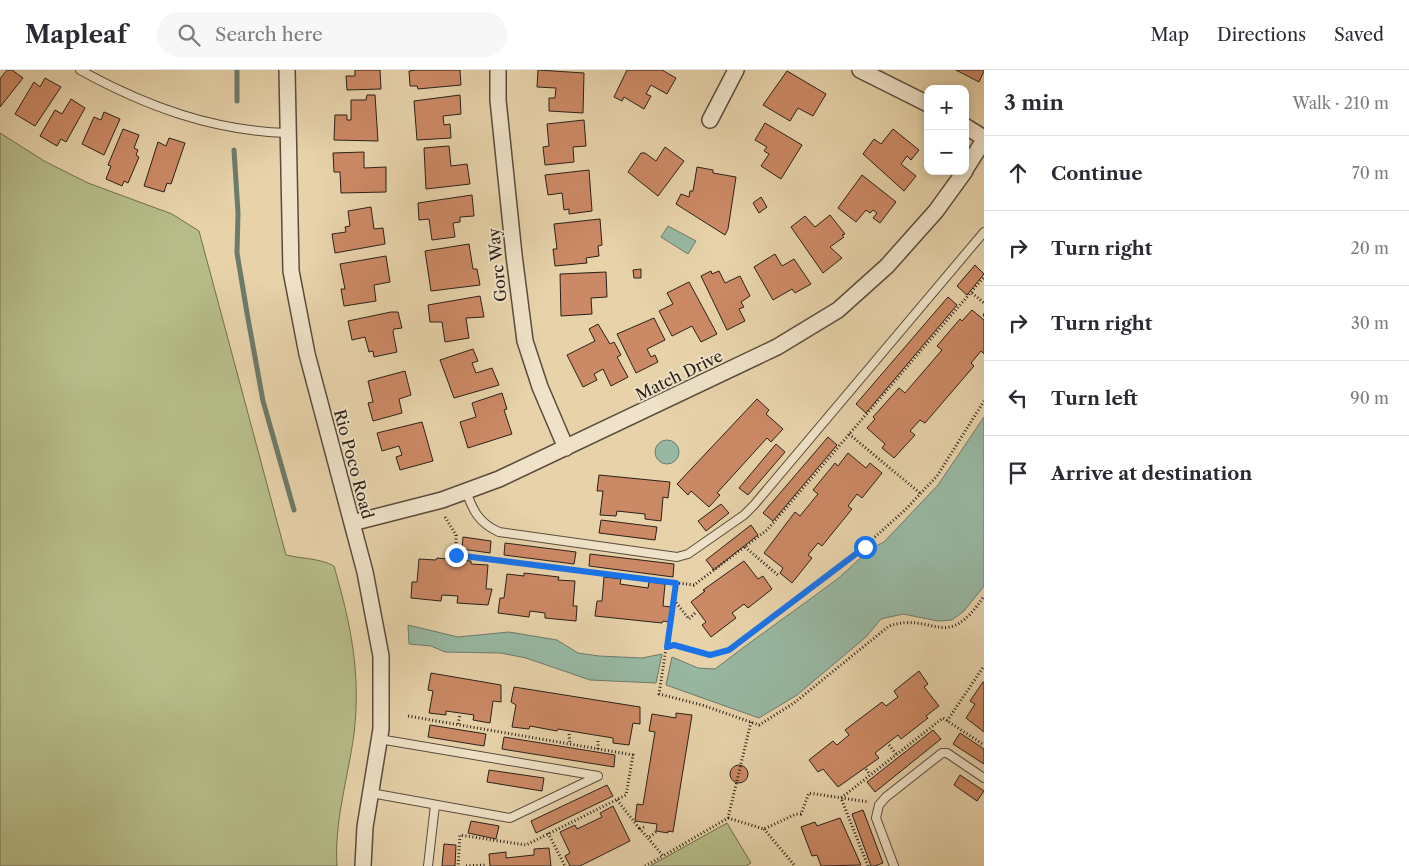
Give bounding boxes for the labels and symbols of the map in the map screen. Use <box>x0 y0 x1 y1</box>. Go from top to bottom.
street label: Gorc Way <box>483 226 511 303</box>
street label: Match Drive <box>632 345 726 405</box>
street label: Rio Poco Road <box>330 407 378 521</box>
route start <box>854 536 877 559</box>
route end <box>445 544 468 567</box>

